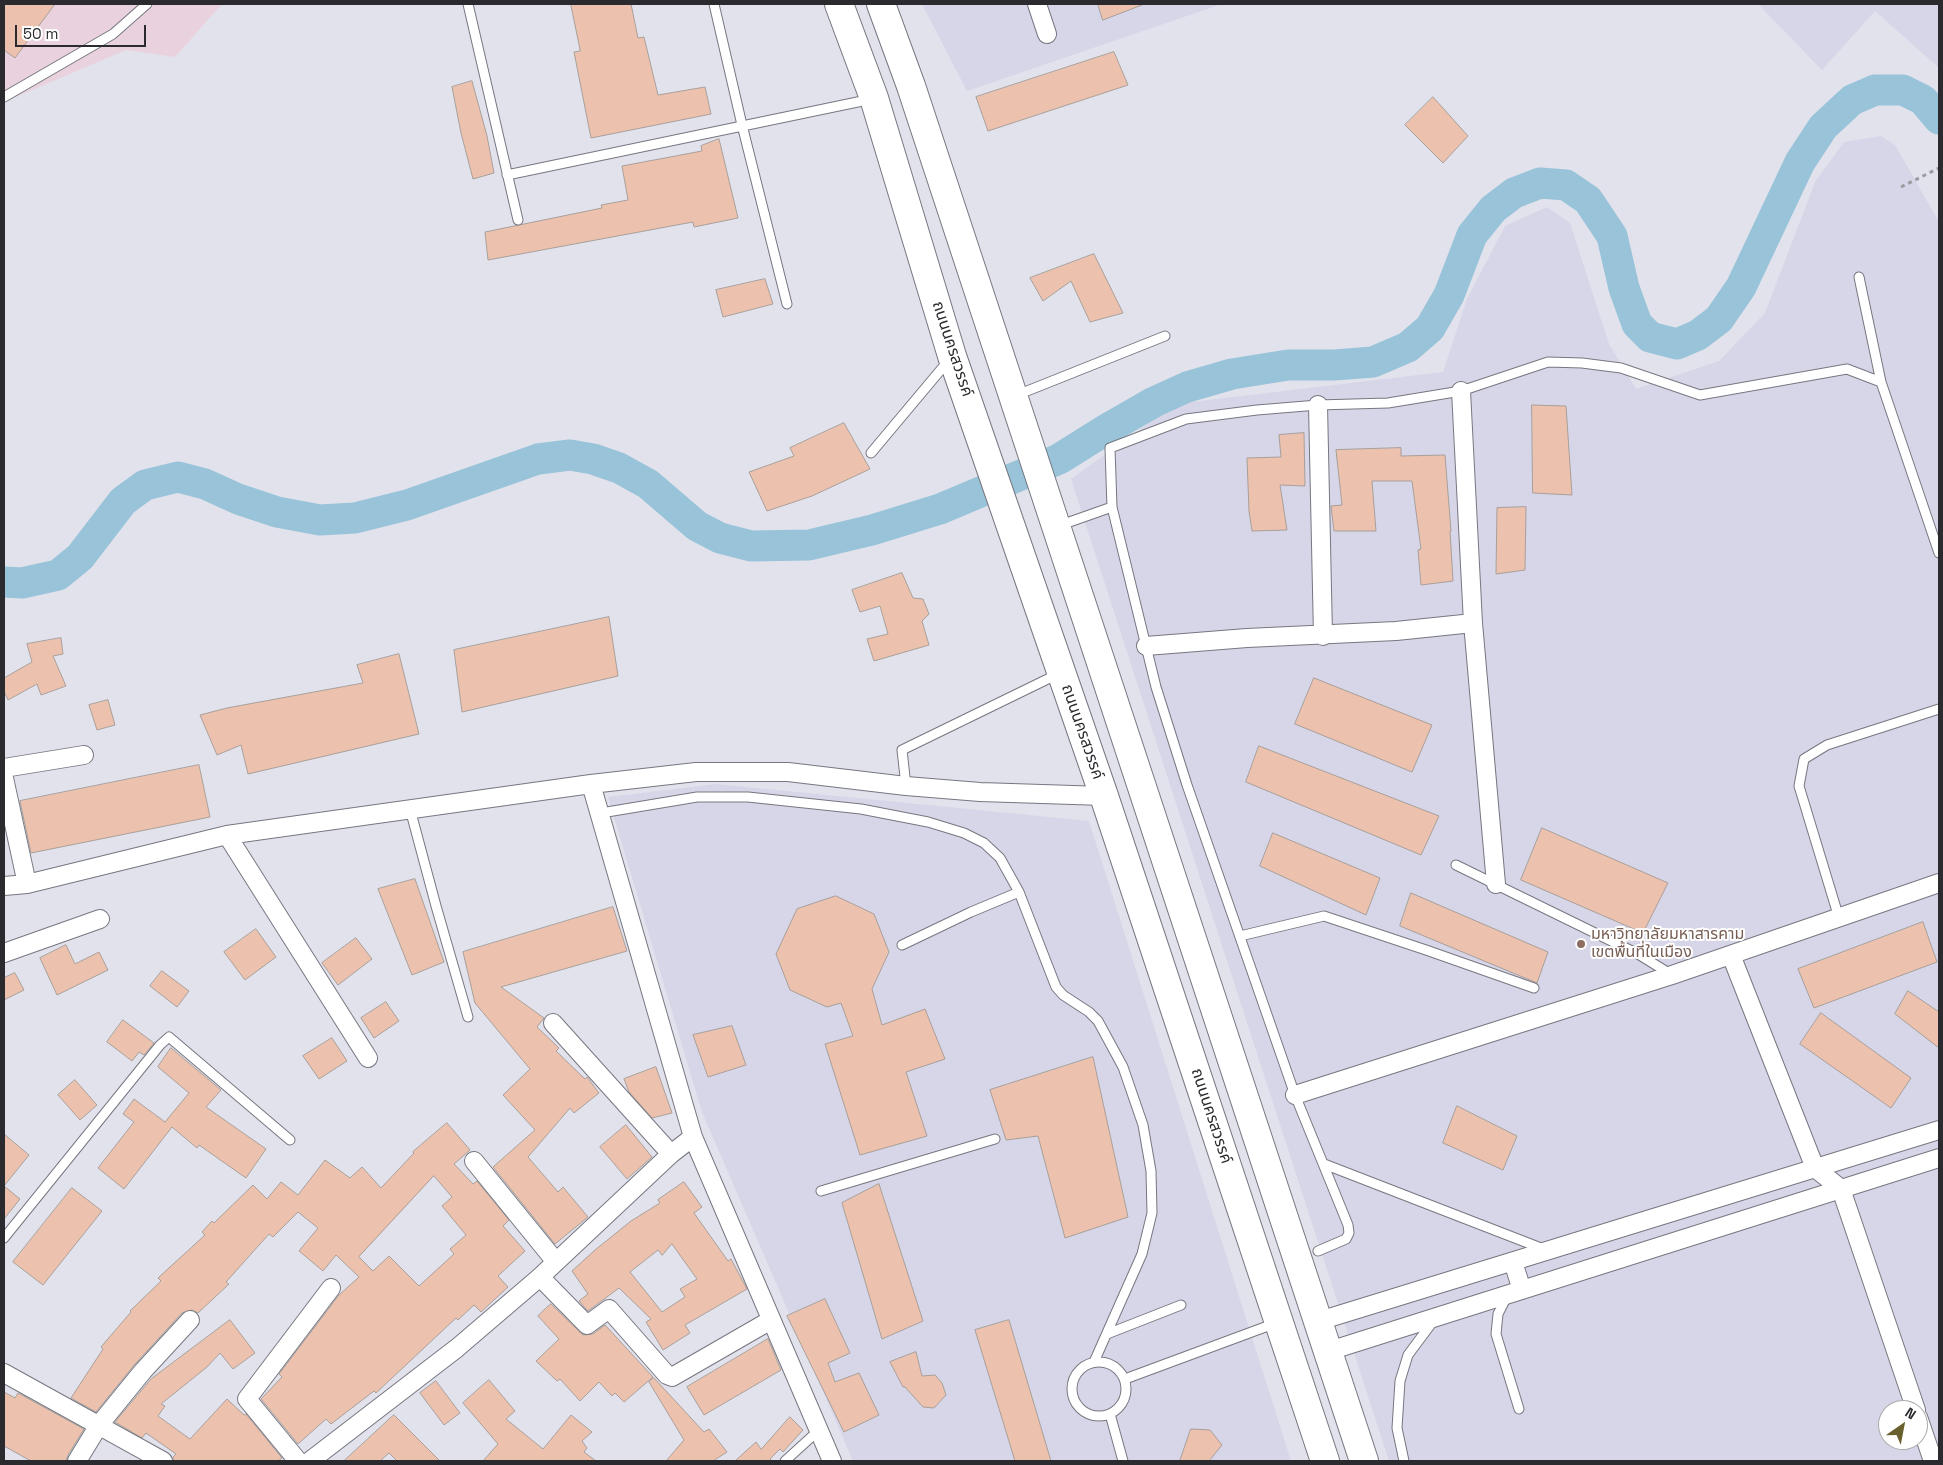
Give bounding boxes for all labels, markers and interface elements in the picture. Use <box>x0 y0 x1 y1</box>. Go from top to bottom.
scale bar <box>18 15 149 47</box>
text: 50 m <box>23 24 58 43</box>
street label: ถนนนครสวรรค์ <box>928 299 976 399</box>
street label: ถนนนครสวรรค์ <box>1057 682 1107 782</box>
place label: มหาวิทยาลัยมหาสารคาม เขตพื้นที่ในเมือง <box>1591 925 1744 963</box>
marker: มหาวิทยาลัยมหาสารคาม เขตพื้นที่ในเมือง <box>1575 938 1587 950</box>
street label: ถนนนครสวรรค์ <box>1187 1066 1235 1166</box>
north arrow <box>1878 1400 1928 1450</box>
text: N <box>1902 1403 1919 1423</box>

